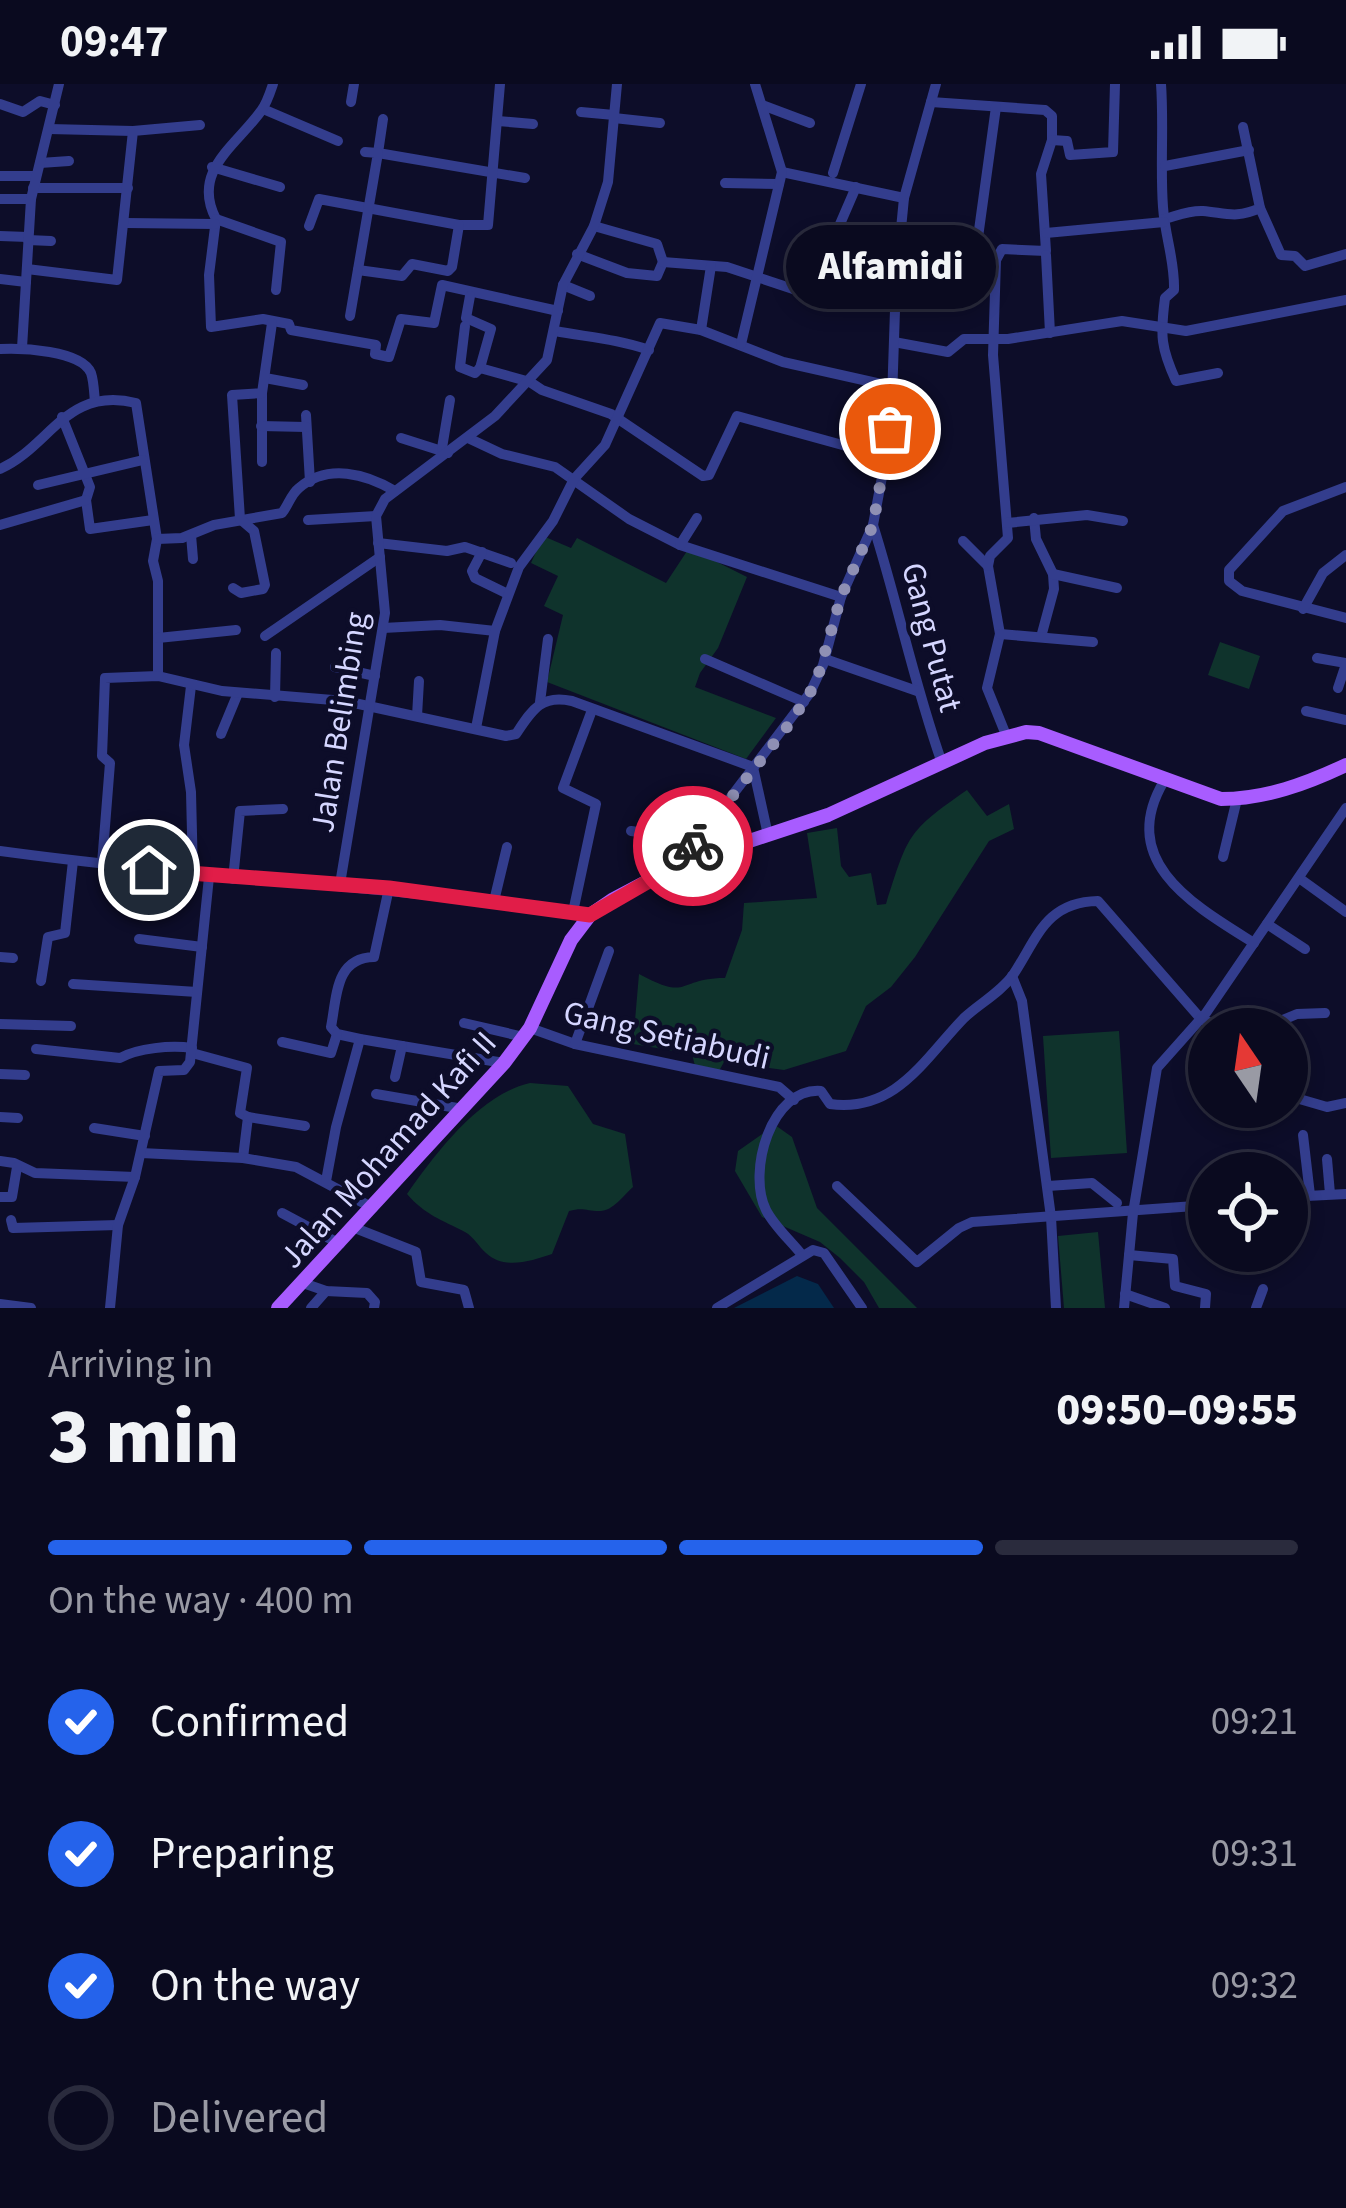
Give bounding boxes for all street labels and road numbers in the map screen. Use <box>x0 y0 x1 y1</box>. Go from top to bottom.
street label: Gang Putat <box>889 558 974 717</box>
street label: Jalan Belimbing <box>299 608 380 836</box>
street label: Gang Setiabudi <box>559 989 774 1082</box>
street label: Jalan Mohamad Kafi II <box>269 1021 508 1279</box>

